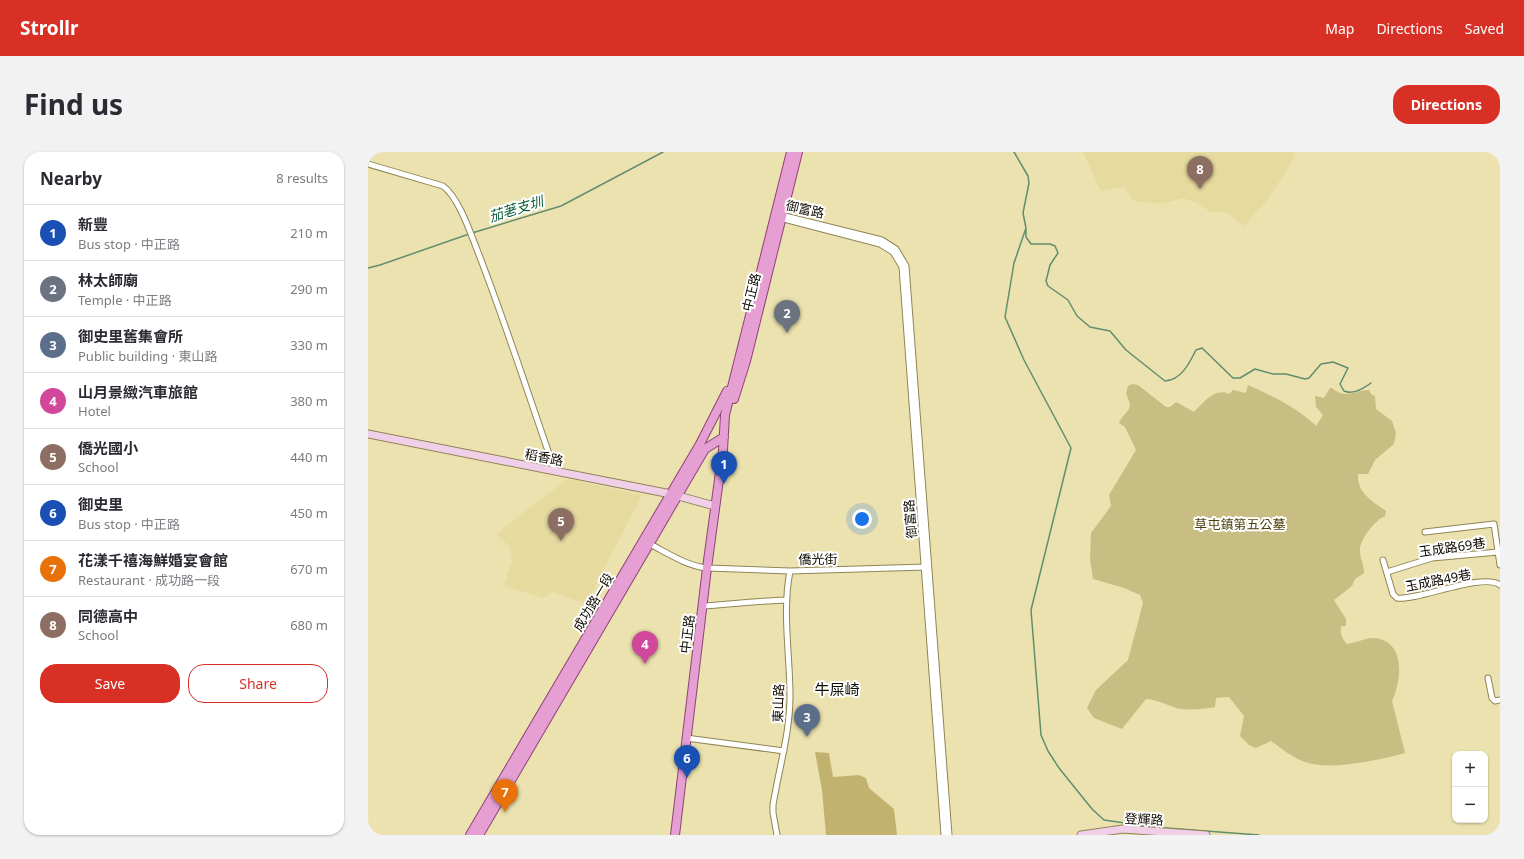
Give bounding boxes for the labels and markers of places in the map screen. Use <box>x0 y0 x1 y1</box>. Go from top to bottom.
pin: 8 <box>1187 156 1213 189</box>
pin: 2 <box>774 300 800 333</box>
pin: 1 <box>711 451 737 484</box>
pin: 5 <box>548 508 574 541</box>
pin: 4 <box>632 631 658 664</box>
pin: 3 <box>794 704 820 737</box>
pin: 6 <box>674 745 700 778</box>
pin: 7 <box>492 779 518 812</box>

